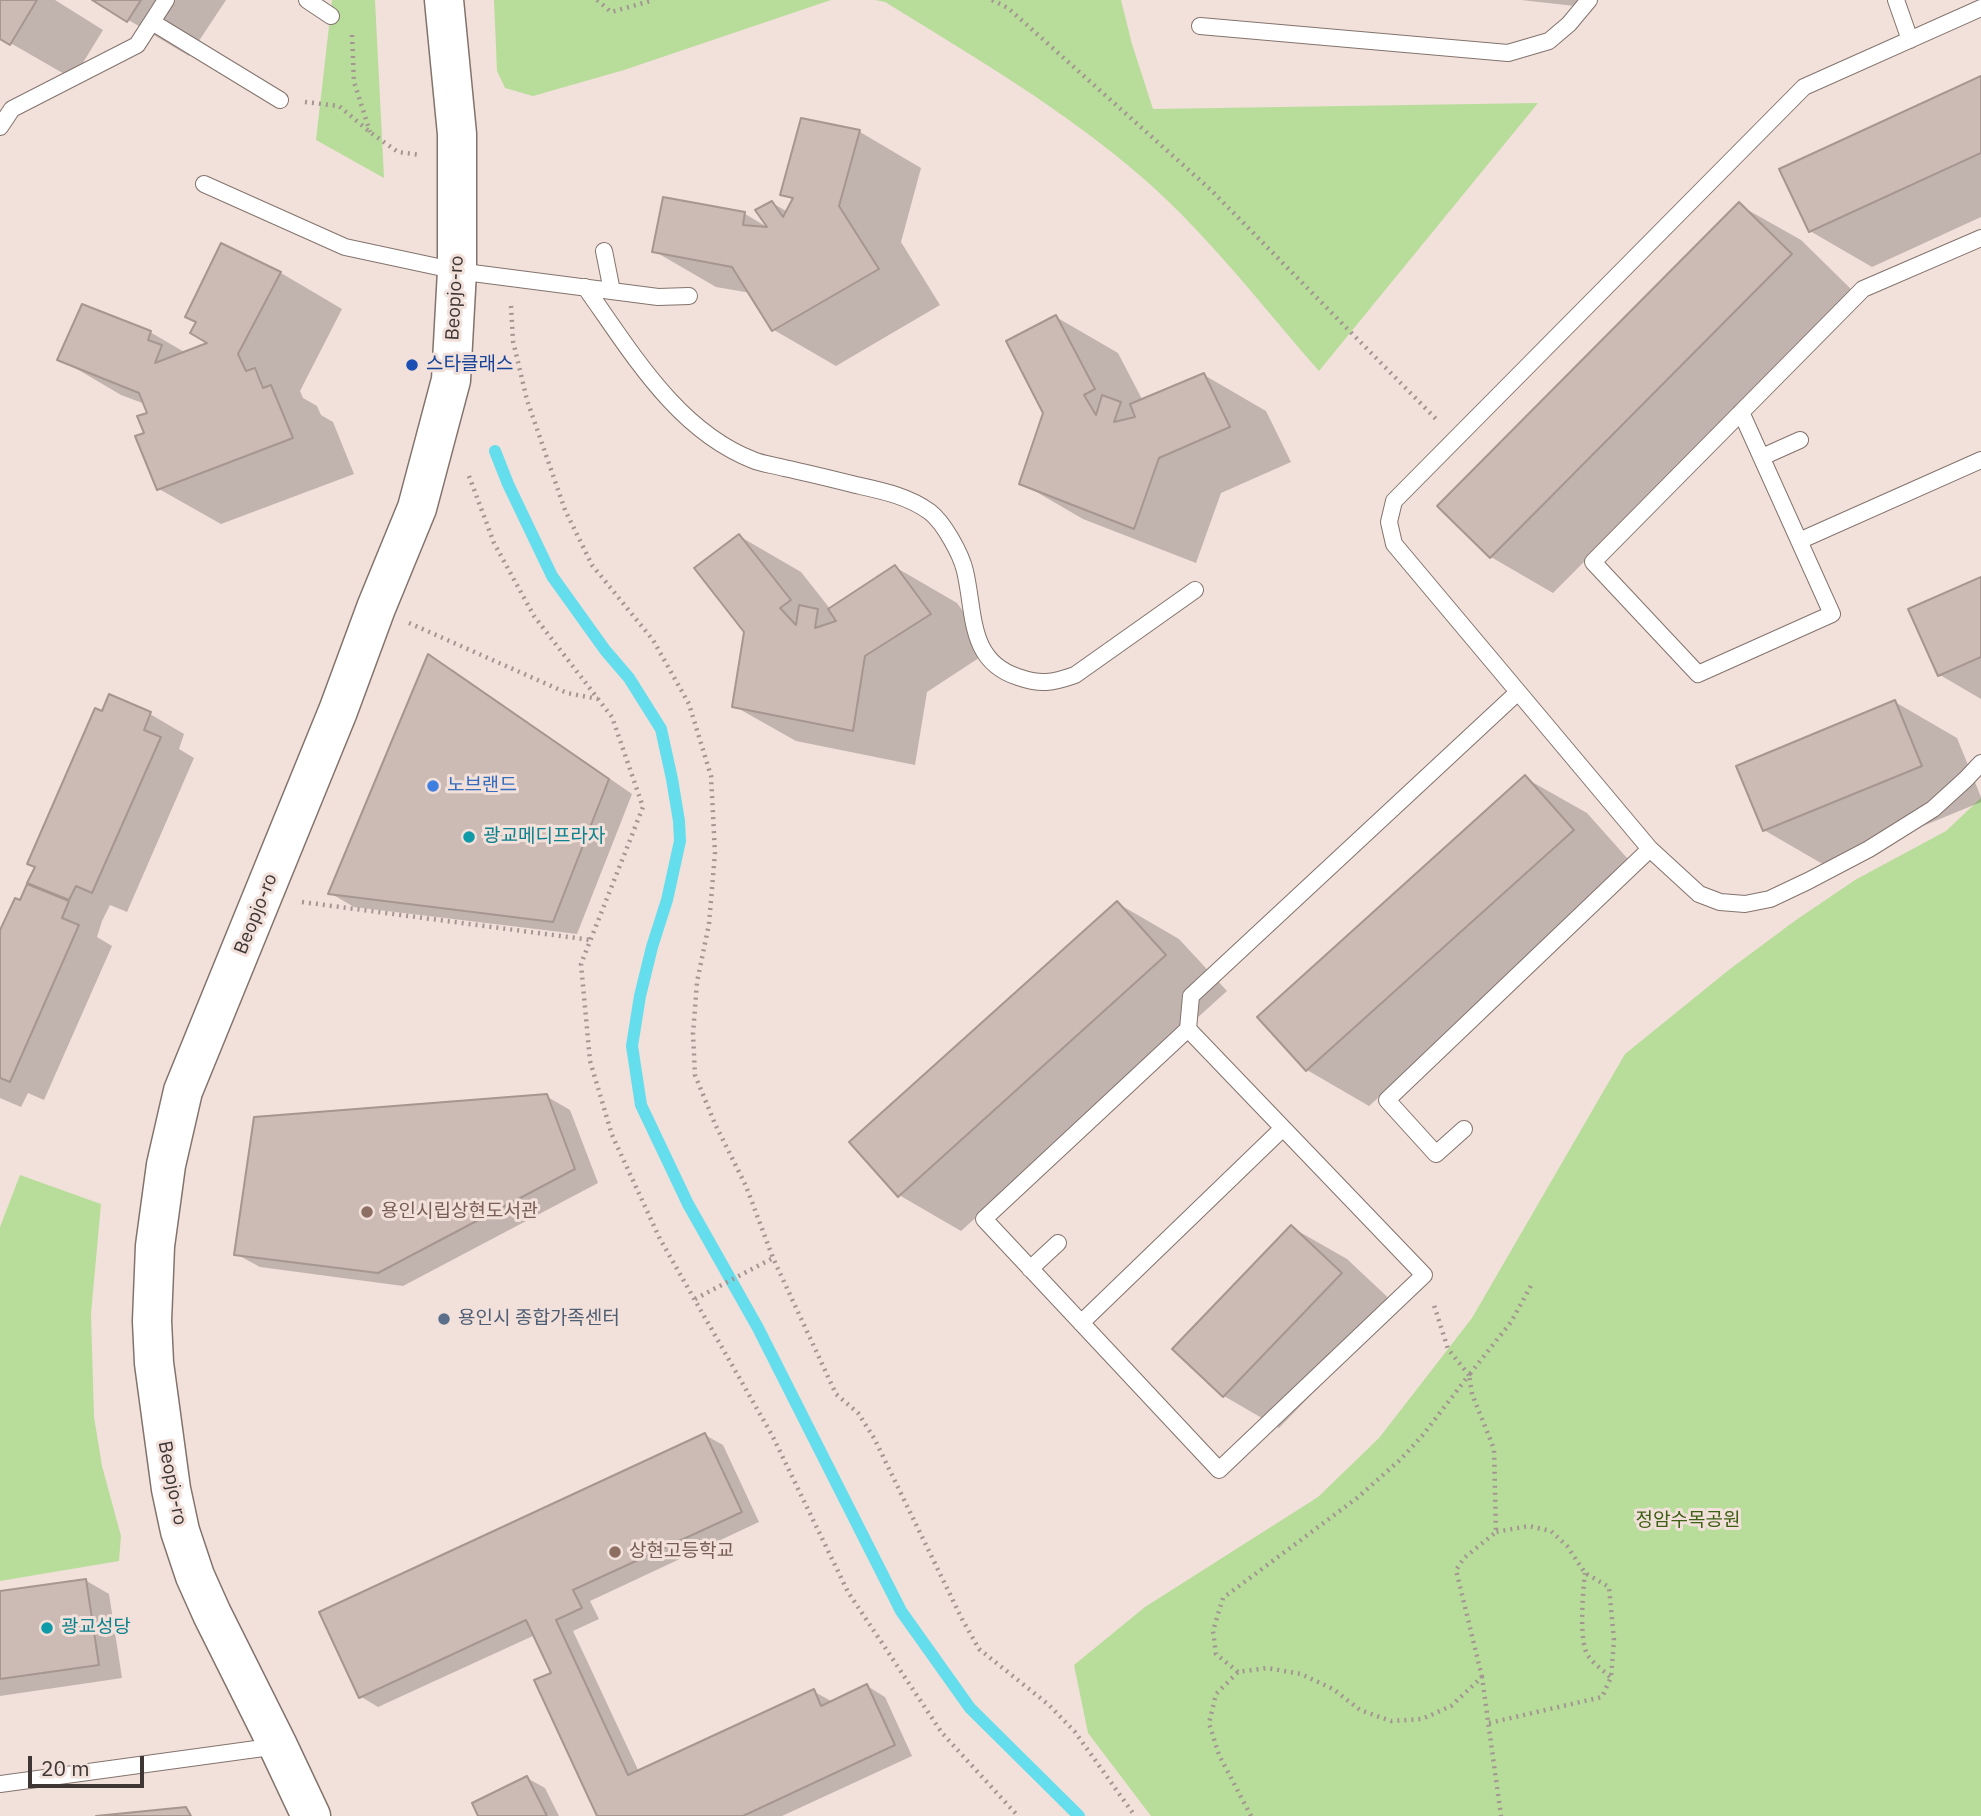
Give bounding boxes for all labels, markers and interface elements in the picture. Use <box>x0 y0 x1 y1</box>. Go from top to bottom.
street label: Beopjo-ro <box>441 255 469 341</box>
place label: 스타클래스 <box>426 354 513 376</box>
marker: 스타클래스 <box>404 357 420 373</box>
place label: 노브랜드 <box>447 775 517 797</box>
marker: 노브랜드 <box>425 778 441 794</box>
place label: 광교메디프라자 <box>483 826 605 848</box>
marker: 광교메디프라자 <box>461 829 477 845</box>
street label: Beopjo-ro <box>229 870 283 958</box>
place label: 용인시립상현도서관 <box>381 1201 538 1223</box>
marker: 용인시립상현도서관 <box>359 1204 375 1220</box>
place label: 용인시 종합가족센터 <box>458 1308 620 1330</box>
marker: 용인시 종합가족센터 <box>436 1311 452 1327</box>
street label: Beopjo-ro <box>153 1439 191 1527</box>
park label: 정암수목공원 <box>1636 1510 1740 1532</box>
place label: 상현고등학교 <box>629 1541 734 1563</box>
marker: 상현고등학교 <box>607 1544 623 1560</box>
place label: 광교성당 <box>61 1617 131 1639</box>
marker: 광교성당 <box>39 1620 55 1636</box>
scale bar <box>32 1742 147 1786</box>
text: 20 m <box>41 1754 90 1782</box>

